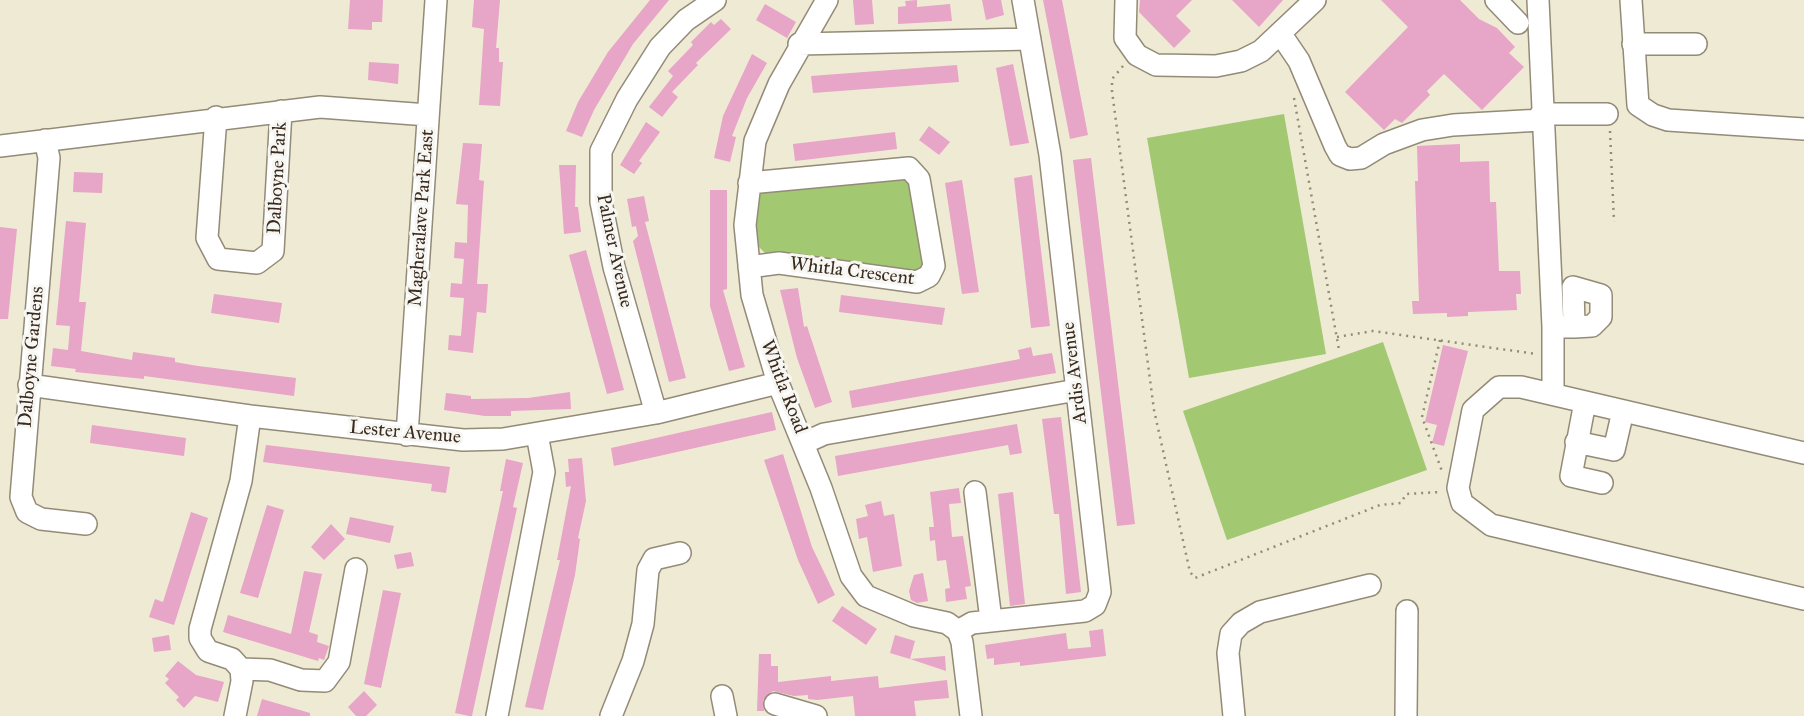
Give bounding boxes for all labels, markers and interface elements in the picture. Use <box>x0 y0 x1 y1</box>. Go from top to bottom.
street label: Dalboyne Park <box>264 121 292 235</box>
street label: Magheralave Park East <box>404 129 440 307</box>
street label: Palmer Avenue <box>591 192 637 310</box>
street label: Whitla Crescent <box>788 253 916 291</box>
street label: Dalboyne Gardens <box>14 285 50 429</box>
street label: Ardis Avenue <box>1057 321 1093 425</box>
street label: Whitla Road <box>755 337 811 437</box>
street label: Lester Avenue <box>348 417 462 449</box>

